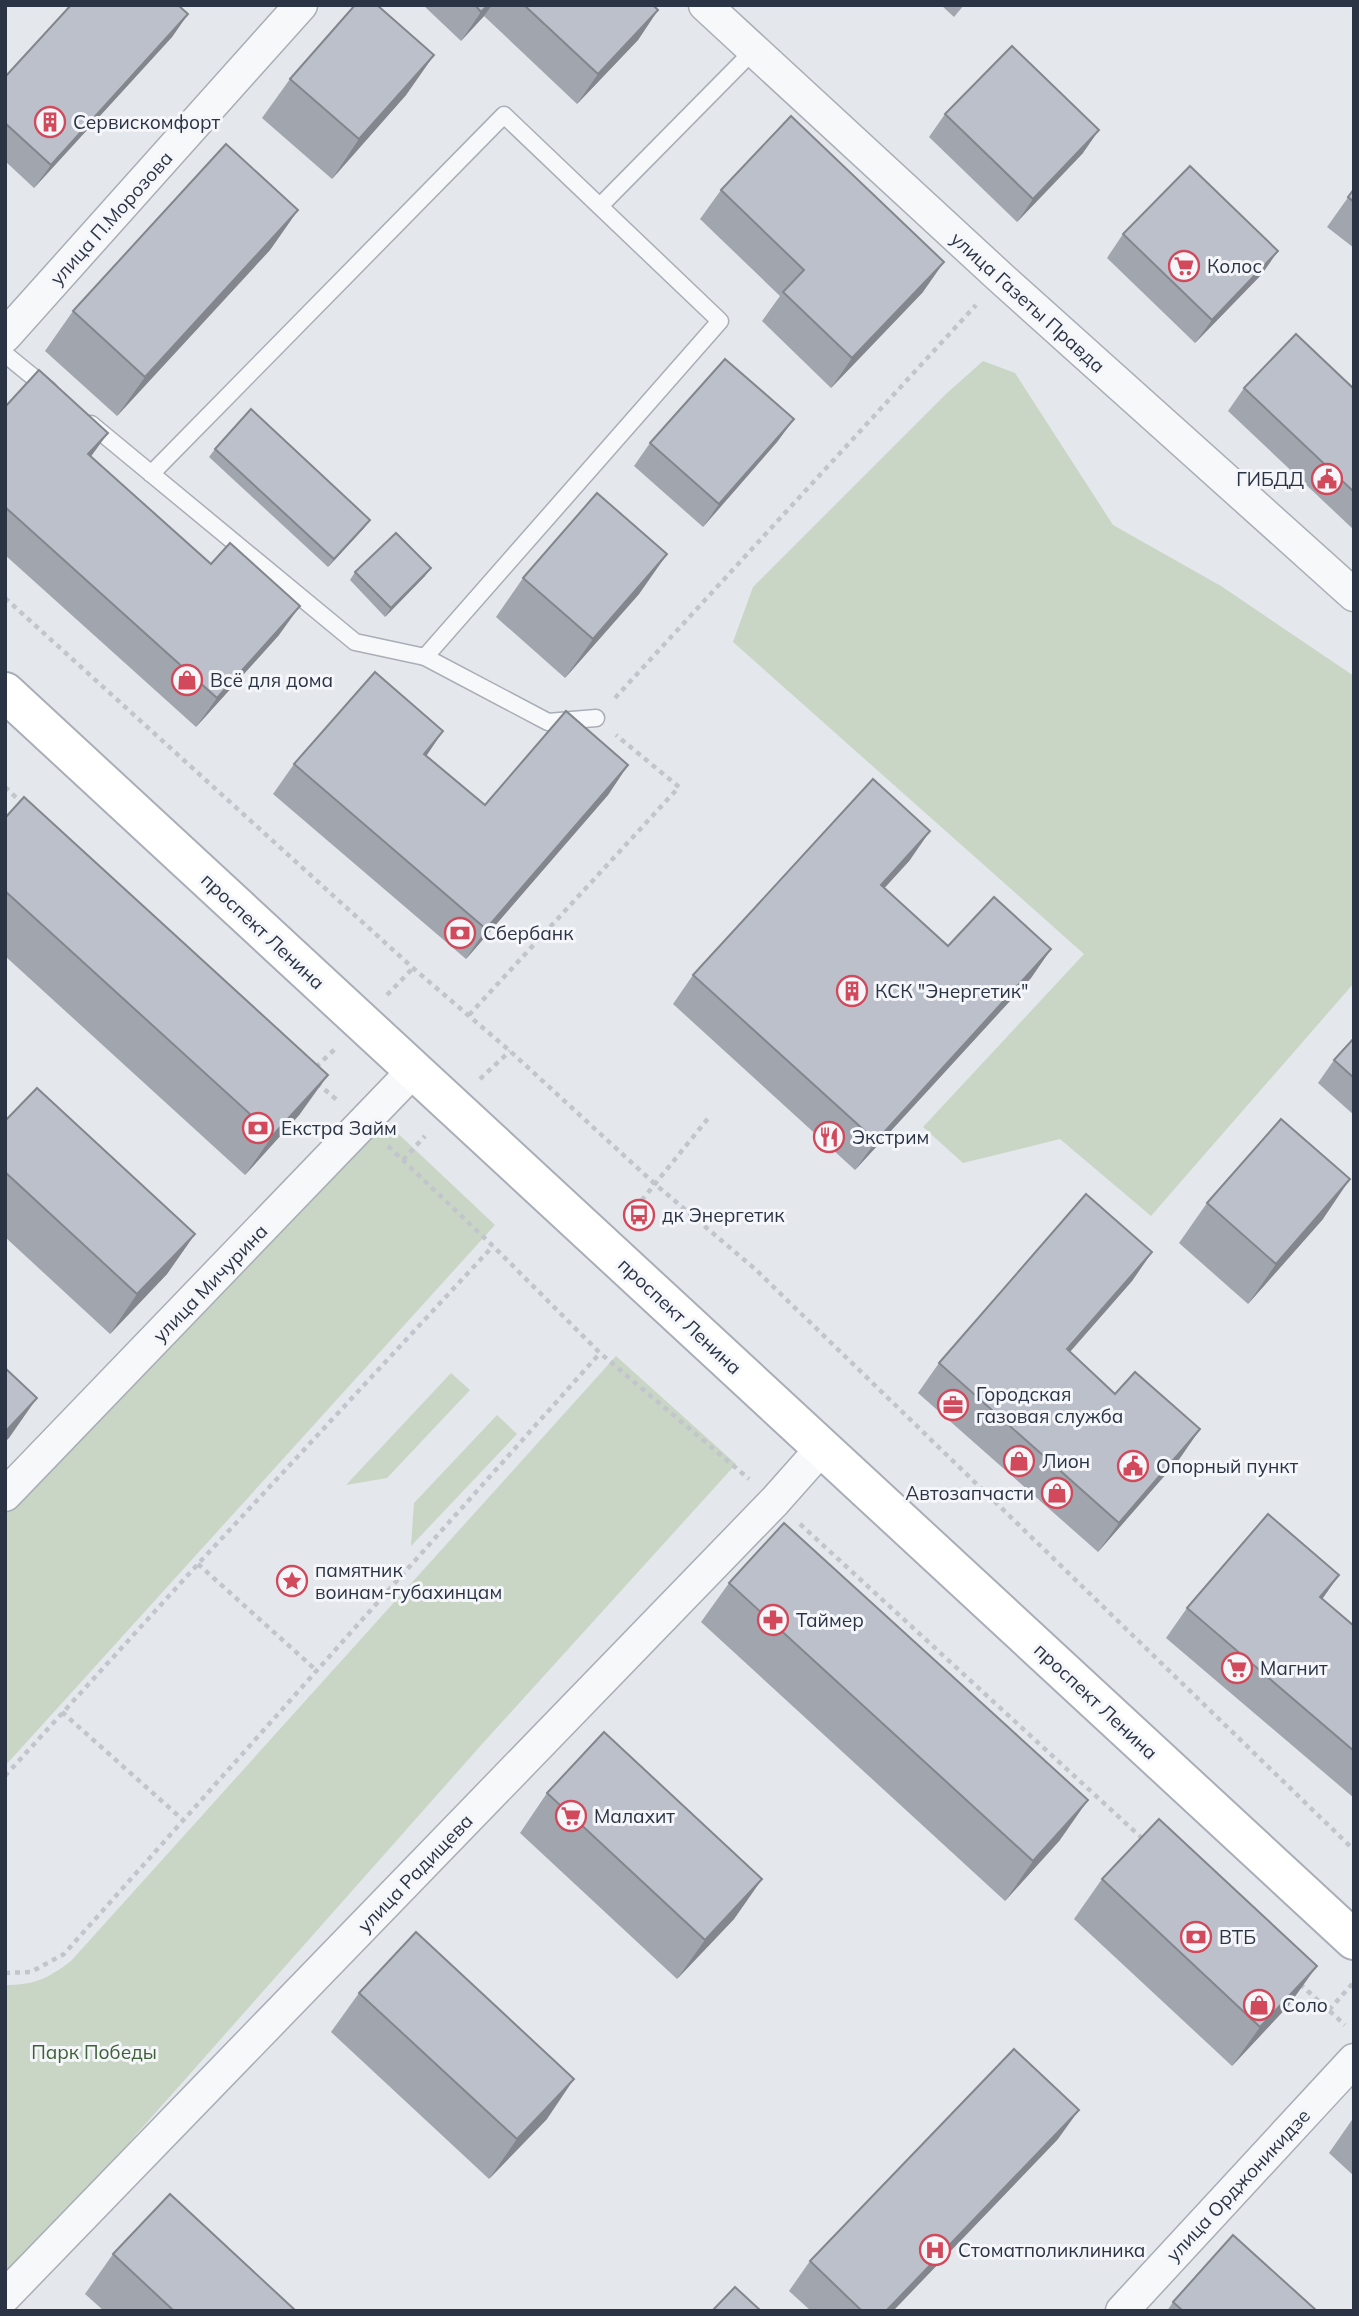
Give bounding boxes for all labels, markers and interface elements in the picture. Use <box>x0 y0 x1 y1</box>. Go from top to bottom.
building icon: Сервискомфорт <box>33 105 67 139</box>
place label: Сервискомфорт <box>73 110 221 134</box>
street label: улица П.Морозова <box>45 146 177 290</box>
street label: улица Газеты Правда <box>946 226 1110 378</box>
supermarket icon: Колос <box>1167 249 1201 283</box>
place label: Колос <box>1207 254 1262 278</box>
public building icon: ГИБДД <box>1310 462 1344 496</box>
place label: ГИБДД <box>1236 467 1304 491</box>
shop icon: Всё для дома <box>170 663 204 697</box>
place label: Всё для дома <box>210 668 333 692</box>
street label: проспект Ленина <box>196 868 330 994</box>
bank icon: Сбербанк <box>443 916 477 950</box>
place label: Сбербанк <box>483 921 574 945</box>
building icon: КСК "Энергетик" <box>835 974 869 1008</box>
place label: КСК "Энергетик" <box>875 979 1028 1003</box>
bank icon: Екстра Займ <box>241 1111 275 1145</box>
place label: Екстра Займ <box>281 1116 397 1140</box>
restaurant icon: Экстрим <box>812 1120 846 1154</box>
place label: Экстрим <box>852 1125 929 1149</box>
bus stop icon: дк Энергетик <box>622 1198 656 1232</box>
place label: дк Энергетик <box>662 1203 785 1227</box>
street label: улица Мичурина <box>148 1219 272 1347</box>
street label: проспект Ленина <box>613 1253 747 1379</box>
place label: Городская газовая служба <box>976 1382 1123 1428</box>
office icon: Городская газовая служба <box>936 1388 970 1422</box>
shop icon: Лион <box>1002 1444 1036 1478</box>
place label: Лион <box>1042 1449 1090 1473</box>
public building icon: Опорный пункт <box>1116 1449 1150 1483</box>
place label: Опорный пункт <box>1156 1454 1299 1478</box>
shop icon: Автозапчасти <box>1040 1476 1074 1510</box>
place label: Автозапчасти <box>905 1481 1034 1505</box>
place label: памятник воинам-губахинцам <box>315 1558 502 1604</box>
place icon: памятник воинам-губахинцам <box>275 1564 309 1598</box>
pharmacy icon: Таймер <box>756 1603 790 1637</box>
place label: Таймер <box>796 1608 864 1632</box>
street label: проспект Ленина <box>1029 1638 1163 1764</box>
supermarket icon: Магнит <box>1220 1651 1254 1685</box>
place label: Магнит <box>1260 1656 1328 1680</box>
supermarket icon: Малахит <box>554 1799 588 1833</box>
place label: Малахит <box>594 1804 675 1828</box>
street label: улица Радищева <box>352 1809 478 1937</box>
bank icon: ВТБ <box>1179 1920 1213 1954</box>
place label: ВТБ <box>1219 1925 1256 1949</box>
shop icon: Соло <box>1242 1988 1276 2022</box>
place label: Соло <box>1282 1993 1328 2017</box>
park label: Парк Победы <box>31 2040 157 2064</box>
street label: улица Орджоникидзе <box>1161 2104 1315 2266</box>
hospital icon: Стоматполиклиника <box>918 2233 952 2267</box>
place label: Стоматполиклиника <box>958 2238 1145 2262</box>

